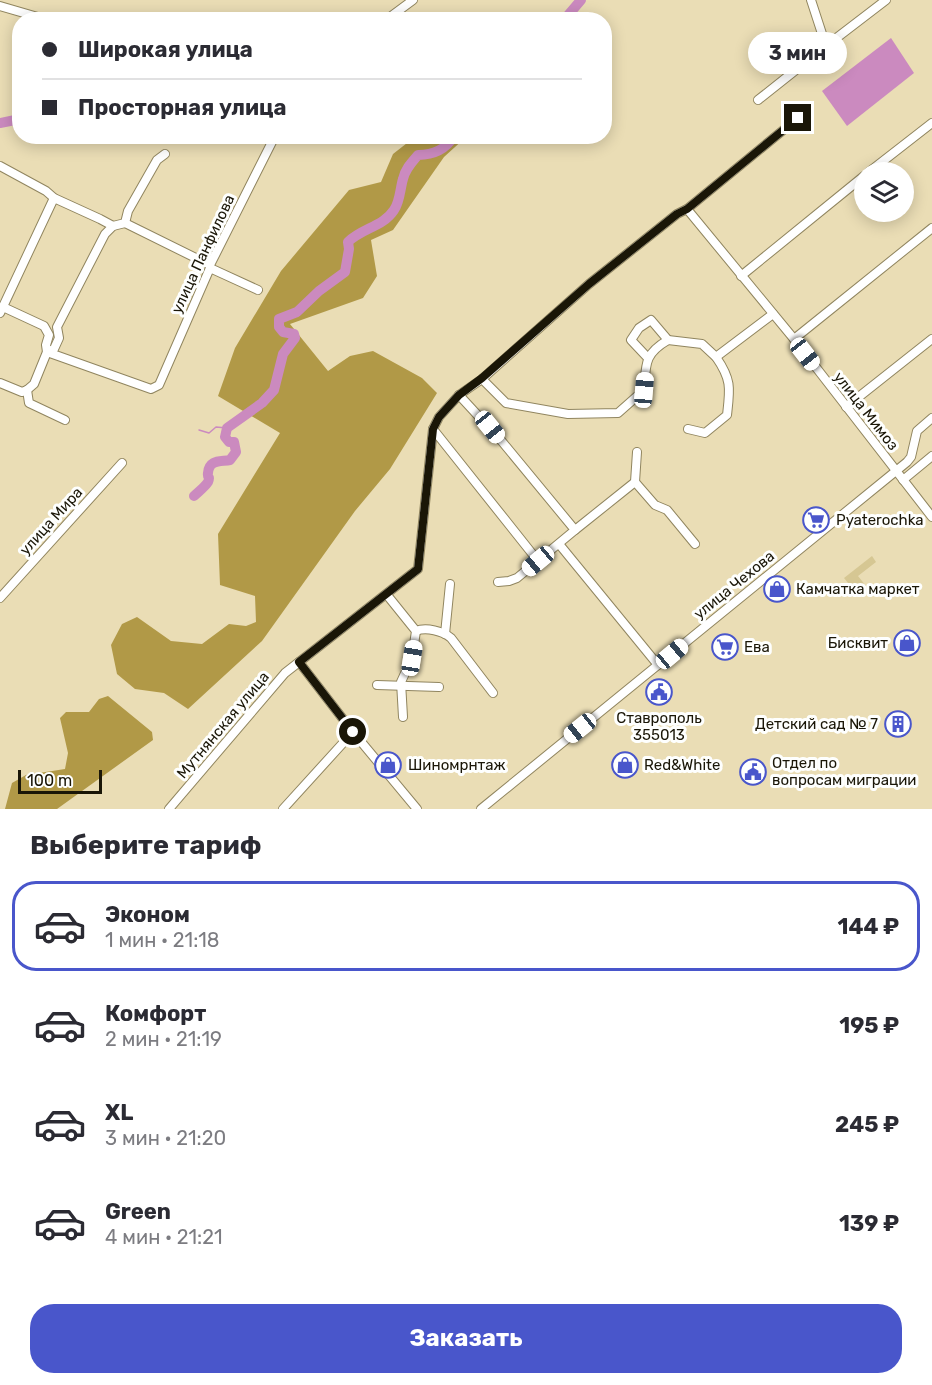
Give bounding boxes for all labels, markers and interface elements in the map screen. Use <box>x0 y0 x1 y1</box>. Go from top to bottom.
callout: 3 мин <box>748 31 848 73</box>
text: Широкая улица <box>78 36 253 63</box>
text: 3 мин <box>769 41 826 65</box>
text: Просторная улица <box>78 94 287 121</box>
route end <box>784 104 811 131</box>
map controls <box>854 162 914 222</box>
button: layers <box>854 162 914 222</box>
street label: улица Панфилова <box>168 192 238 316</box>
car <box>787 334 823 374</box>
street label: улица Мимоз <box>830 368 902 454</box>
car <box>633 371 655 409</box>
car <box>472 407 508 447</box>
street label: улица Мира <box>16 483 86 559</box>
supermarket icon: Pyaterochka <box>801 505 831 535</box>
place label: Pyaterochka <box>836 511 924 529</box>
car <box>518 543 558 579</box>
street label: улица Чехова <box>690 547 778 623</box>
shop icon: Камчатка маркет <box>762 574 792 604</box>
place label: Камчатка маркет <box>796 580 920 598</box>
shop icon: Бисквит <box>892 628 922 658</box>
supermarket icon: Ева <box>710 632 740 662</box>
place label: Бисквит <box>828 634 888 652</box>
car <box>652 636 692 672</box>
place label: Ева <box>744 638 770 656</box>
car <box>400 639 424 677</box>
street label: Мутнянская улица <box>173 668 273 782</box>
public building icon: Ставрополь 355013 <box>644 677 674 707</box>
place label: Ставрополь 355013 <box>616 709 702 744</box>
building icon: Детский сад № 7 <box>883 709 913 739</box>
car <box>560 710 600 746</box>
place label: Детский сад № 7 <box>755 715 878 733</box>
route start <box>339 718 366 745</box>
shop icon: Шиномрнтаж <box>373 750 403 780</box>
shop icon: Red&White <box>610 750 640 780</box>
place label: Отдел по вопросам миграции <box>772 754 917 789</box>
place label: Шиномрнтаж <box>408 756 506 774</box>
place label: Red&White <box>644 756 720 774</box>
public building icon: Отдел по вопросам миграции <box>738 757 768 787</box>
scale bar <box>18 767 102 794</box>
text: 100 m <box>27 771 72 790</box>
text: Выберите тариф <box>30 829 261 861</box>
icon: car <box>33 899 87 953</box>
text: Эконом <box>105 901 190 928</box>
text: 144 ₽ <box>837 913 899 940</box>
text: 1 мин · 21:18 <box>105 928 220 952</box>
icon: car <box>33 998 87 1052</box>
text: Комфорт <box>105 1000 206 1027</box>
text: 195 ₽ <box>839 1012 899 1039</box>
text: 2 мин · 21:19 <box>105 1027 222 1051</box>
icon: car <box>33 1097 87 1151</box>
text: XL <box>105 1099 133 1126</box>
text: 245 ₽ <box>835 1111 899 1138</box>
text: 3 мин · 21:20 <box>105 1126 226 1150</box>
icon: car <box>33 1196 87 1250</box>
text: Green <box>105 1198 171 1225</box>
text: 139 ₽ <box>839 1210 899 1237</box>
text: 4 мин · 21:21 <box>105 1225 222 1249</box>
button: Заказать <box>30 1304 902 1373</box>

